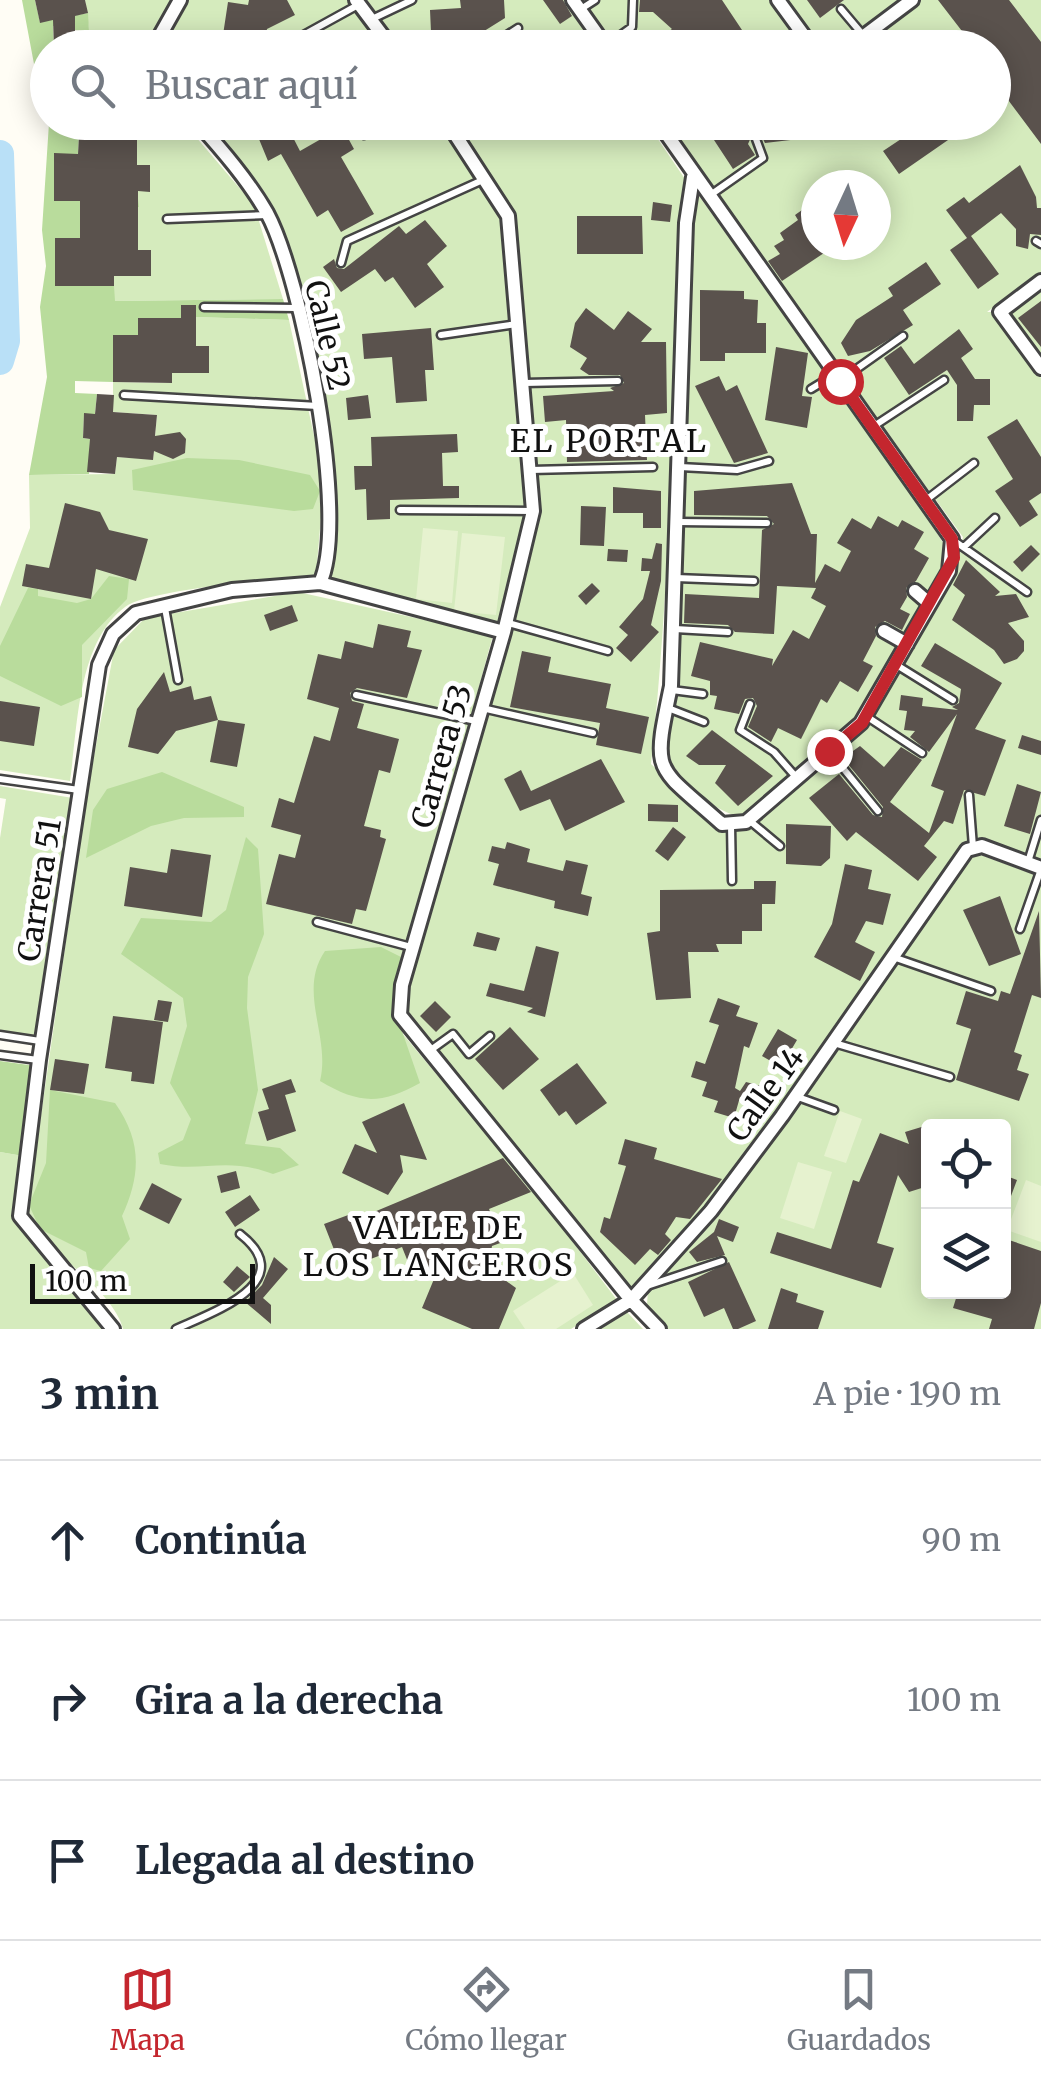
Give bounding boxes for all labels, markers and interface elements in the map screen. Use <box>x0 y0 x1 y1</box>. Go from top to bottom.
search box <box>30 30 1011 140</box>
icon: search <box>65 58 120 113</box>
text: Buscar aquí <box>145 62 357 109</box>
north arrow <box>801 170 891 260</box>
street label: Calle 52 <box>297 276 359 394</box>
route start <box>818 359 864 405</box>
district label: EL PORTAL <box>510 421 708 461</box>
street label: Carrera 53 <box>402 680 480 832</box>
route end <box>807 729 853 775</box>
street label: Carrera 51 <box>9 816 69 964</box>
street label: Calle 14 <box>718 1039 812 1149</box>
map controls <box>921 1119 1011 1299</box>
button: locate <box>921 1119 1011 1209</box>
district label: VALLE DE LOS LANCEROS <box>303 1208 575 1285</box>
button: layers <box>921 1209 1011 1299</box>
scale bar <box>30 1259 255 1304</box>
text: 100 m <box>45 1263 127 1299</box>
text: 3 min <box>40 1368 159 1420</box>
text: A pie · 190 m <box>813 1374 1001 1414</box>
icon: ahead <box>40 1513 95 1568</box>
text: Continúa <box>135 1517 307 1564</box>
text: 90 m <box>922 1520 1001 1560</box>
icon: right <box>40 1673 95 1728</box>
text: Gira a la derecha <box>135 1677 443 1724</box>
text: 100 m <box>907 1680 1001 1720</box>
icon: arrive <box>40 1833 95 1888</box>
text: Llegada al destino <box>135 1837 474 1884</box>
tab: Mapa <box>110 1962 185 2058</box>
tab: Cómo llegar <box>405 1962 567 2058</box>
tab: Guardados <box>787 1962 931 2058</box>

